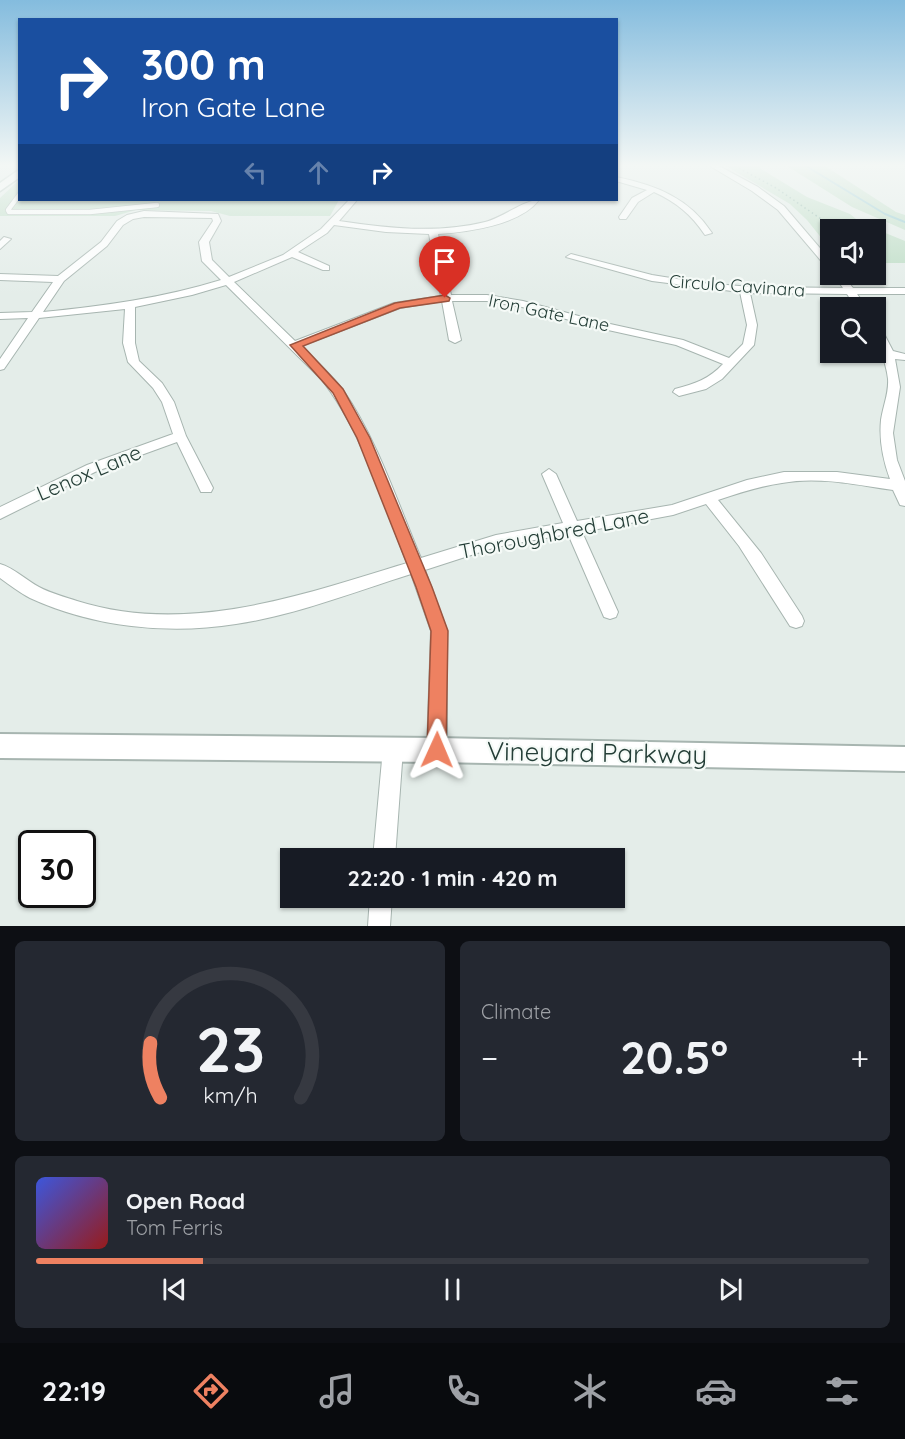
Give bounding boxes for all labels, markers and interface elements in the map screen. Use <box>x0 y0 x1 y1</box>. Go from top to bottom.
text: 300 m <box>141 38 266 91</box>
icon: right <box>42 42 120 120</box>
text: Iron Gate Lane <box>141 90 326 124</box>
icon: left <box>239 156 272 189</box>
icon: ahead <box>302 156 335 189</box>
icon: right <box>365 156 398 189</box>
map controls <box>820 219 886 363</box>
button: sound <box>820 219 886 285</box>
pin <box>419 236 470 298</box>
icon: arrive <box>428 245 461 278</box>
street label: Circulo Cavinara <box>668 269 806 302</box>
street label: Iron Gate Lane <box>487 288 612 337</box>
button: search <box>820 297 886 363</box>
street label: Lenox Lane <box>32 438 145 506</box>
street label: Thoroughbred Lane <box>457 502 651 564</box>
position arrow <box>405 718 469 782</box>
street label: Vineyard Parkway <box>486 734 708 771</box>
speed limit sign: 30 <box>18 830 96 908</box>
text: 22:20 · 1 min · 420 m <box>347 864 558 892</box>
text: Climate <box>481 999 551 1024</box>
text: 23 <box>195 1010 265 1088</box>
text: 20.5° <box>620 1029 728 1085</box>
text: − <box>481 1037 498 1078</box>
text: + <box>850 1037 869 1078</box>
text: km/h <box>203 1082 257 1108</box>
text: Open Road <box>126 1187 245 1215</box>
text: Tom Ferris <box>126 1215 223 1240</box>
icon: previous <box>158 1273 191 1306</box>
icon: pause <box>436 1273 469 1306</box>
icon: next <box>714 1273 747 1306</box>
icon: directions <box>190 1370 232 1412</box>
icon: music <box>316 1370 358 1412</box>
icon: phone <box>442 1370 484 1412</box>
icon: climate <box>569 1370 611 1412</box>
icon: car <box>695 1370 737 1412</box>
icon: filters <box>821 1370 863 1412</box>
text: 22:19 <box>42 1374 106 1408</box>

